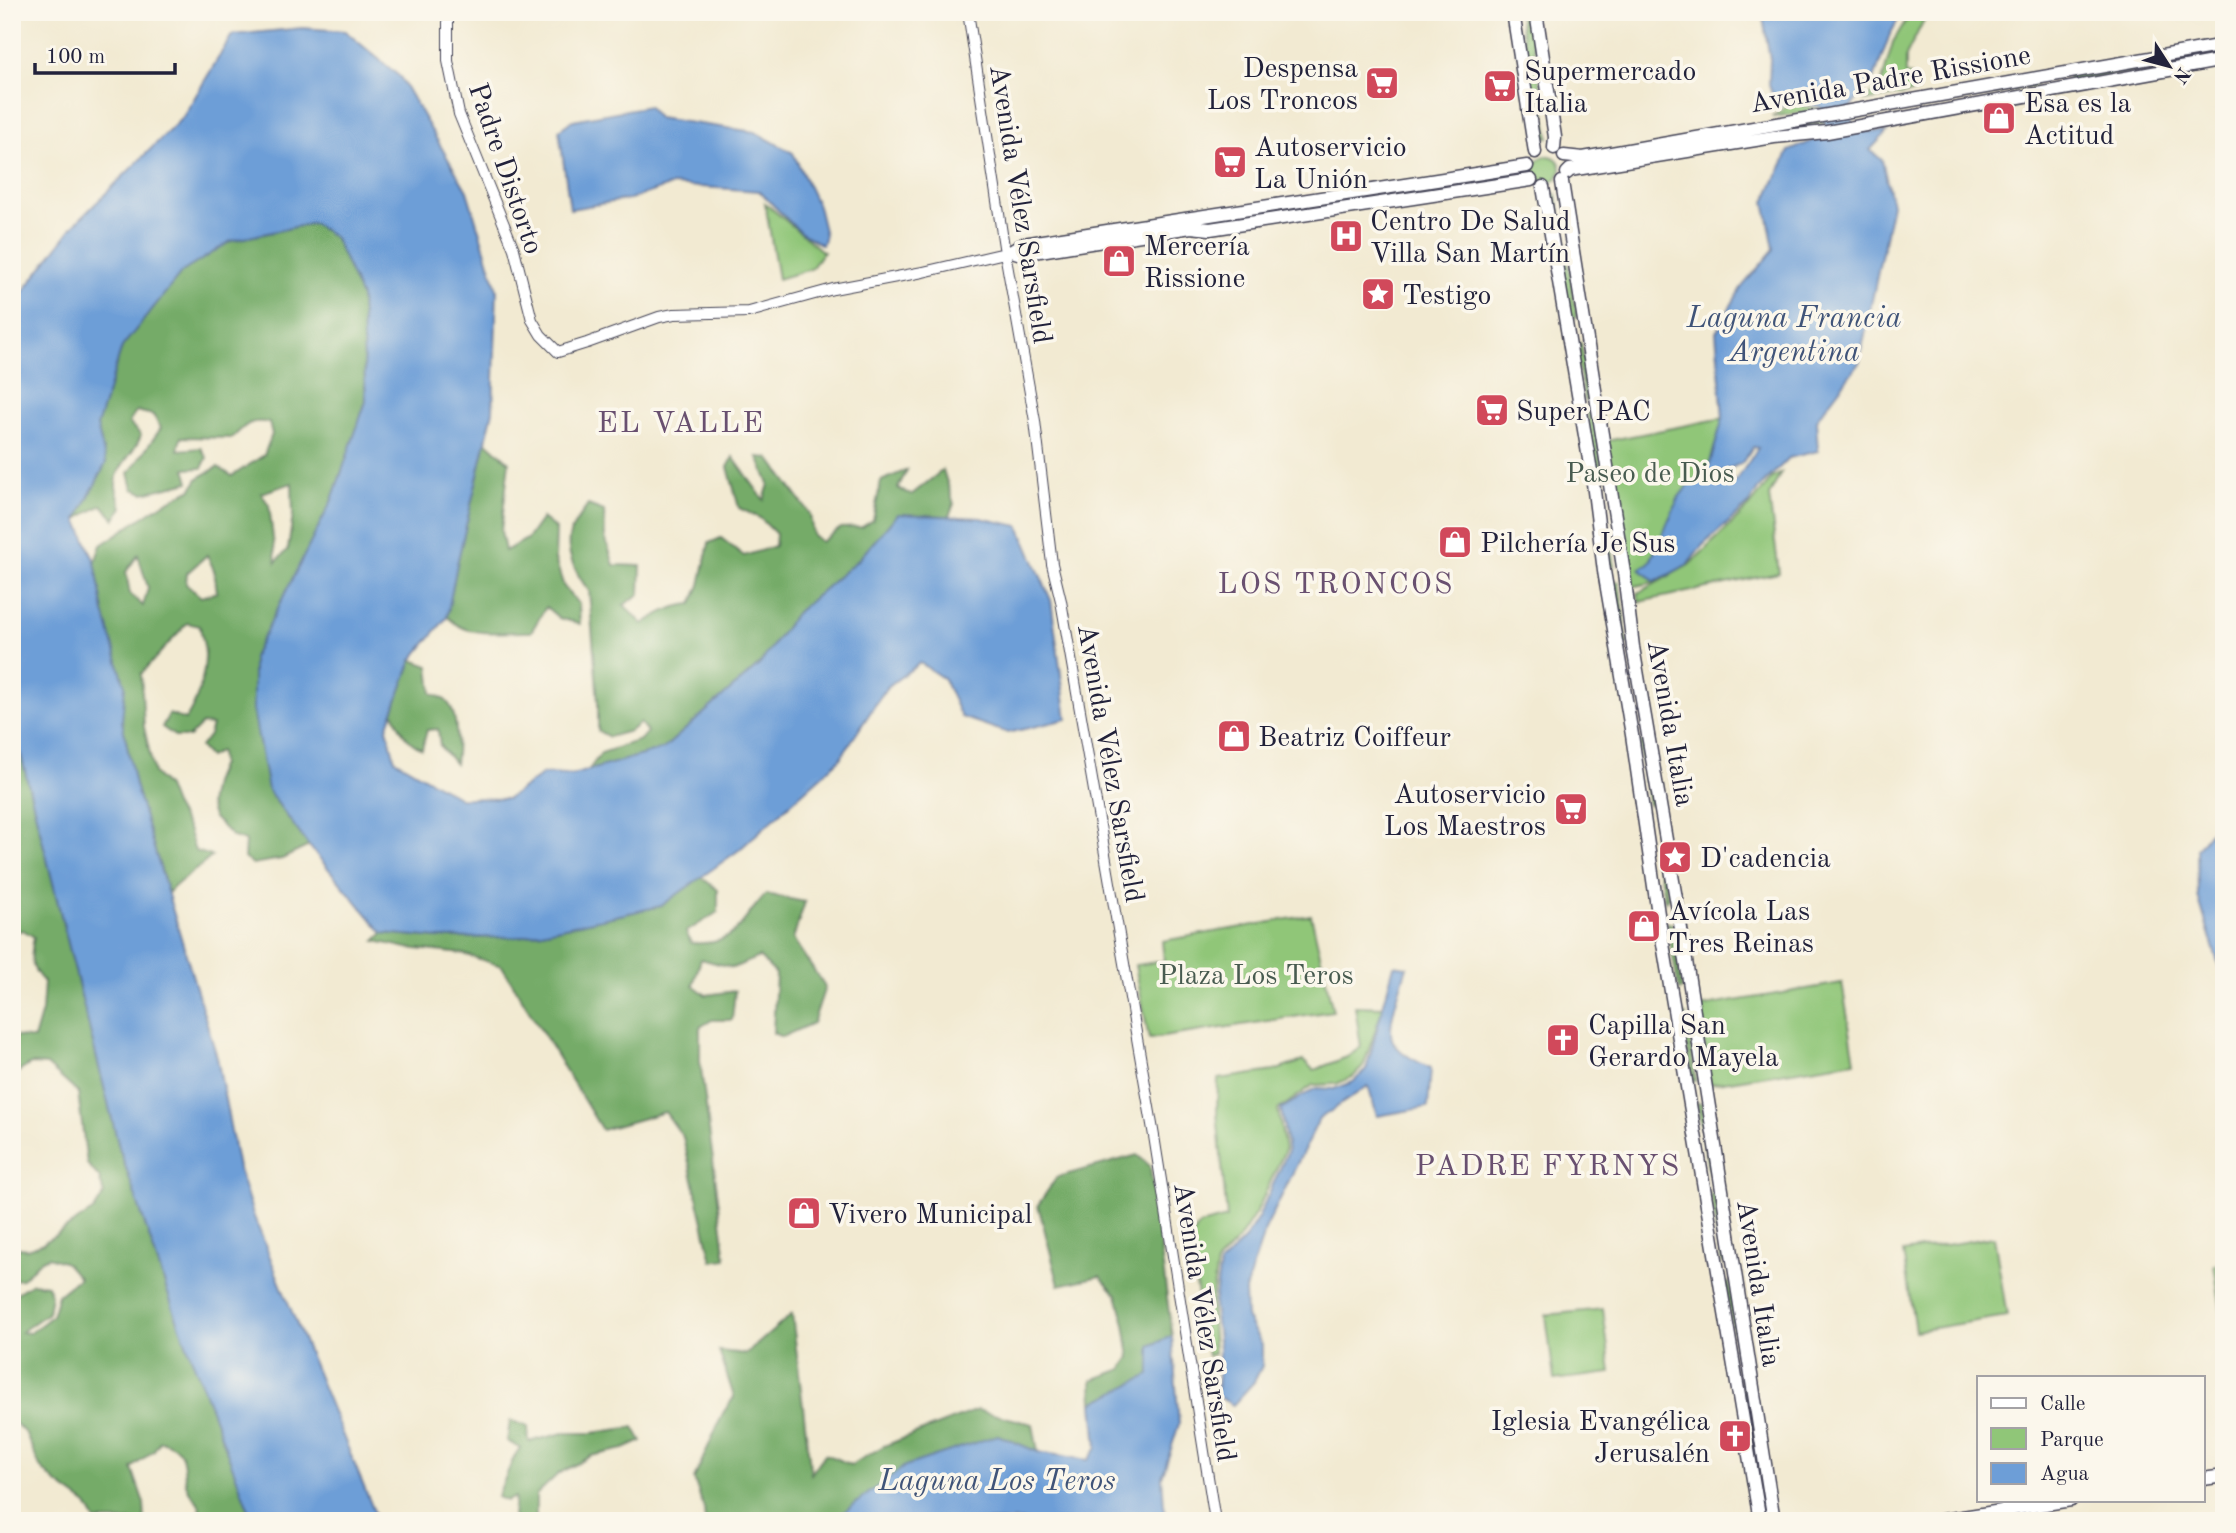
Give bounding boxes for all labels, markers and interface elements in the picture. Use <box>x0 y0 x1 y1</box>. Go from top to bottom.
scale bar <box>35 32 175 76</box>
north arrow <box>2134 32 2204 102</box>
street label: Avenida Padre Rissione <box>1748 42 2033 119</box>
text: 100 m <box>46 47 105 68</box>
place label: Despensa Los Troncos <box>1207 56 1358 116</box>
place label: Supermercado Italia <box>1524 59 1696 119</box>
street label: Avenida Vélez Sarsfield <box>983 63 1055 346</box>
text: N <box>2168 63 2193 86</box>
supermarket icon: Despensa Los Troncos <box>1363 64 1401 102</box>
supermarket icon: Supermercado Italia <box>1481 67 1519 105</box>
street label: Padre Distorto <box>462 80 547 258</box>
place label: Esa es la Actitud <box>2024 91 2132 151</box>
shop icon: Esa es la Actitud <box>1980 99 2018 137</box>
place label: Autoservicio La Unión <box>1254 135 1407 195</box>
supermarket icon: Autoservicio La Unión <box>1211 143 1249 181</box>
place label: Centro De Salud Villa San Martín <box>1370 209 1571 269</box>
hospital icon: Centro De Salud Villa San Martín <box>1327 217 1365 255</box>
place label: Mercería Rissione <box>1144 234 1250 294</box>
shop icon: Mercería Rissione <box>1100 242 1138 280</box>
place icon: Testigo <box>1359 275 1397 313</box>
place label: Testigo <box>1402 283 1492 311</box>
water label: Laguna Francia Argentina <box>1685 304 1902 368</box>
supermarket icon: Super PAC <box>1473 391 1511 429</box>
place label: Super PAC <box>1516 399 1651 427</box>
district label: EL VALLE <box>597 409 765 439</box>
park label: Paseo de Dios <box>1565 461 1735 489</box>
shop icon: Pilchería Je Sus <box>1436 523 1474 561</box>
place label: Pilchería Je Sus <box>1480 531 1676 559</box>
district label: LOS TRONCOS <box>1218 570 1454 600</box>
street label: Avenida Vélez Sarsfield <box>1071 622 1147 905</box>
street label: Avenida Italia <box>1641 638 1697 809</box>
shop icon: Beatriz Coiffeur <box>1215 717 1253 755</box>
place label: Beatriz Coiffeur <box>1258 725 1451 753</box>
place label: Autoservicio Los Maestros <box>1384 782 1546 842</box>
supermarket icon: Autoservicio Los Maestros <box>1552 790 1590 828</box>
place icon: D'cadencia <box>1656 838 1694 876</box>
place label: D'cadencia <box>1700 846 1831 874</box>
place label: Avícola Las Tres Reinas <box>1668 899 1814 959</box>
shop icon: Avícola Las Tres Reinas <box>1625 907 1663 945</box>
park label: Plaza Los Teros <box>1158 963 1354 991</box>
place label: Capilla San Gerardo Mayela <box>1588 1013 1779 1073</box>
church icon: Capilla San Gerardo Mayela <box>1544 1021 1582 1059</box>
district label: PADRE FYRNYS <box>1415 1152 1681 1182</box>
street label: Avenida Vélez Sarsfield <box>1167 1181 1239 1464</box>
shop icon: Vivero Municipal <box>785 1194 823 1232</box>
street label: Avenida Italia <box>1730 1198 1784 1369</box>
place label: Vivero Municipal <box>828 1202 1032 1230</box>
legend <box>1977 1376 2204 1502</box>
text: Calle <box>2040 1394 2085 1415</box>
place label: Iglesia Evangélica Jerusalén <box>1491 1409 1710 1469</box>
church icon: Iglesia Evangélica Jerusalén <box>1716 1417 1754 1455</box>
text: Parque <box>2040 1430 2104 1451</box>
text: Agua <box>2040 1464 2089 1485</box>
water label: Laguna Los Teros <box>877 1467 1116 1497</box>

